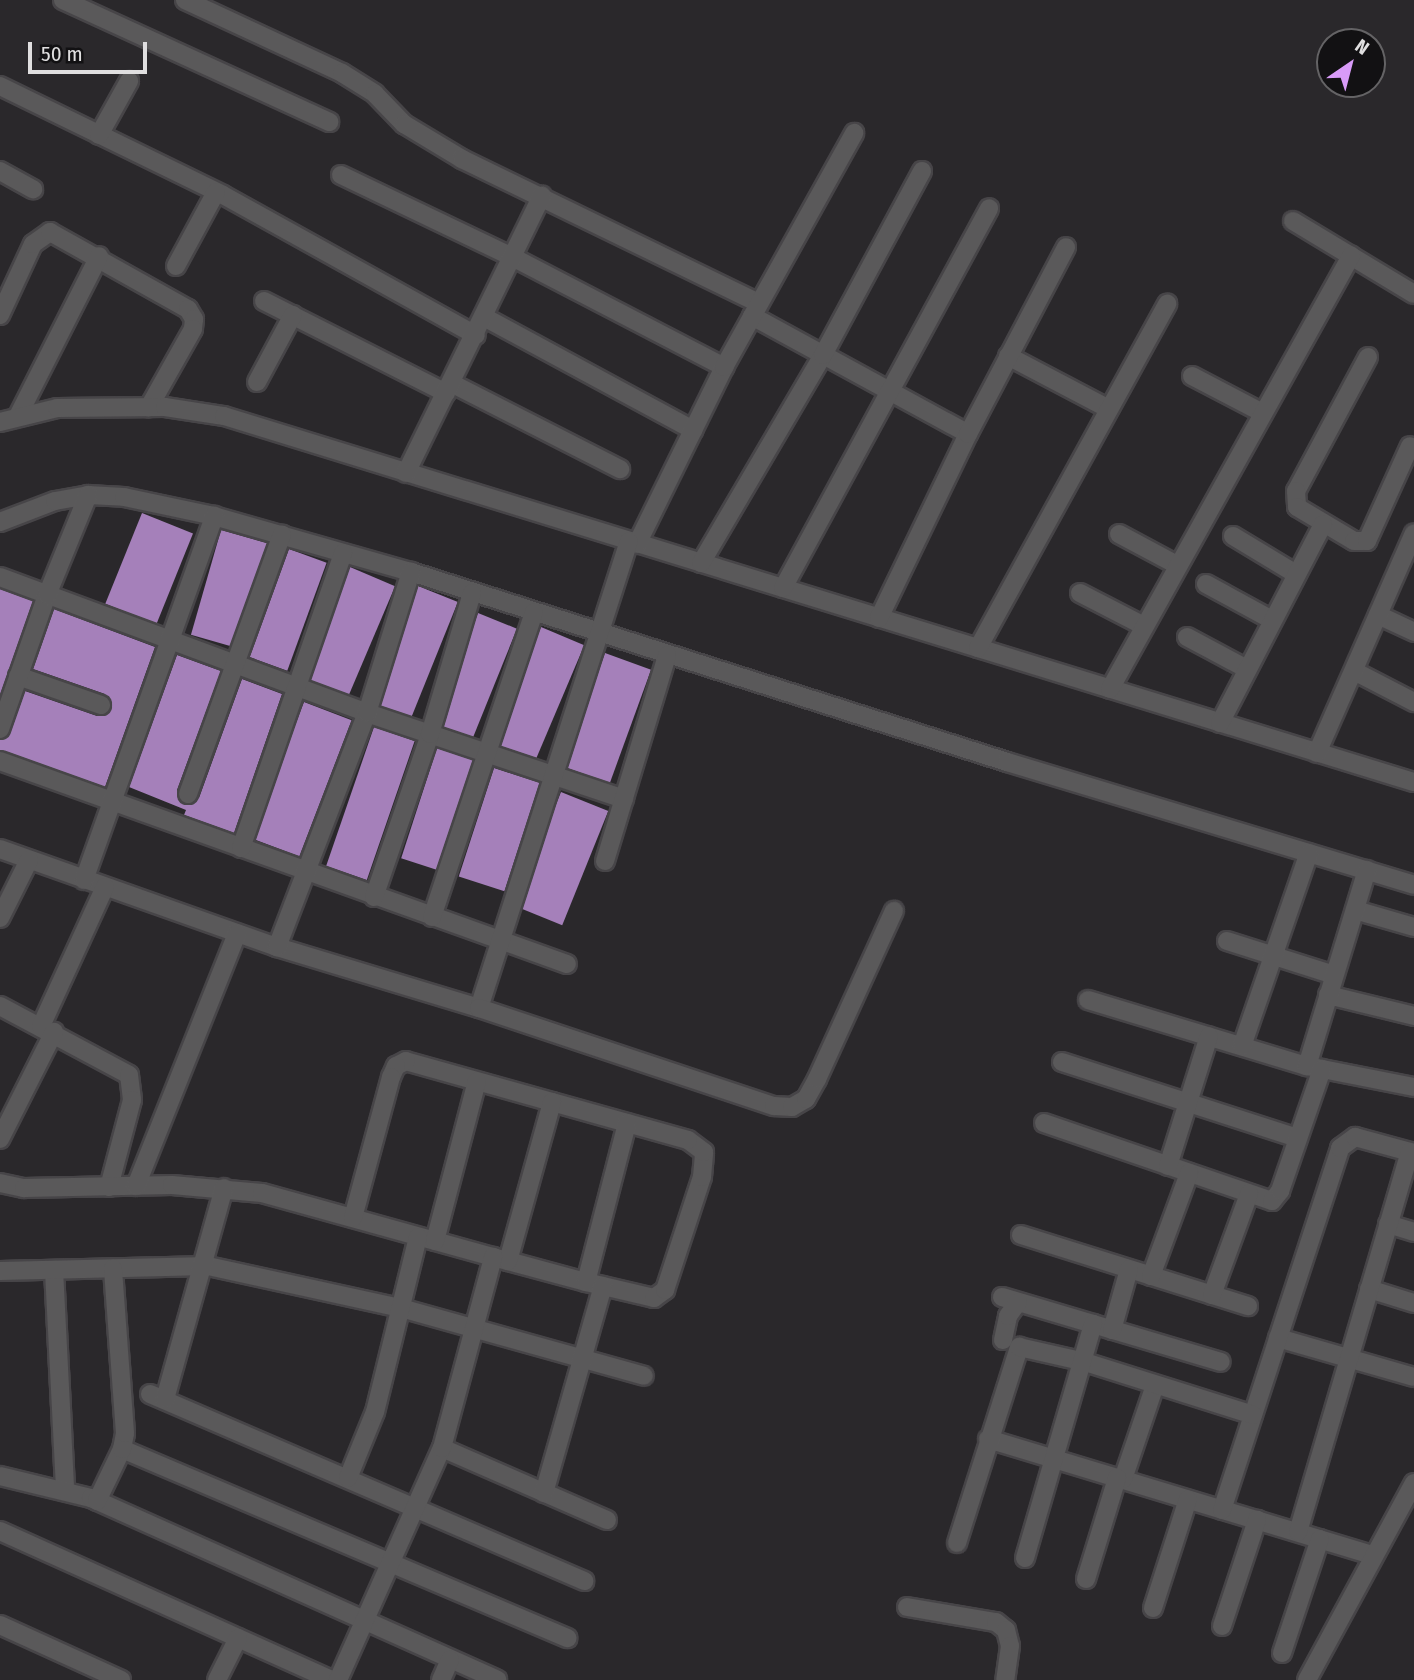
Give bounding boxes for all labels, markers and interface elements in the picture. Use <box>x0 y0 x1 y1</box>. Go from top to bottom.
scale bar <box>32 28 150 72</box>
north arrow <box>1316 28 1386 98</box>
text: N <box>1351 34 1373 60</box>
text: 50 m <box>41 41 83 67</box>

